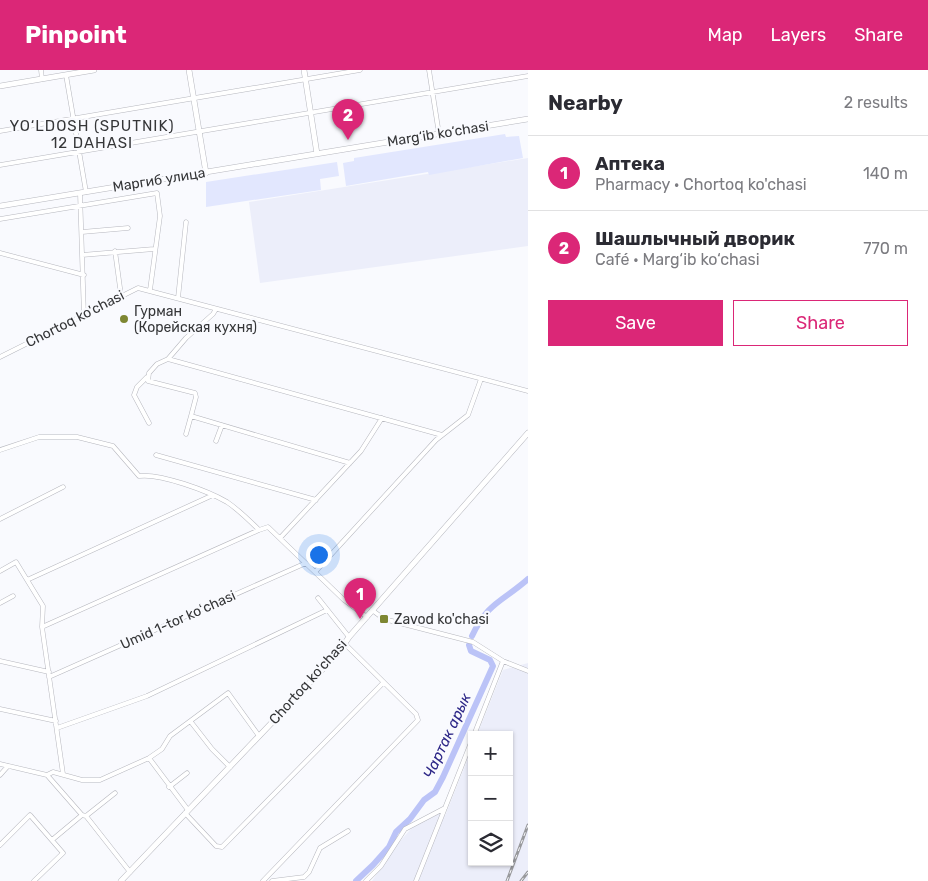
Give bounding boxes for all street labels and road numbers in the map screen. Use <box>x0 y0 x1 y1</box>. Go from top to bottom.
street label: Marg‘ib ko‘chasi <box>386 118 490 150</box>
street label: Маргиб улица <box>111 164 207 196</box>
street label: Chortoq ko'chasi <box>23 287 127 351</box>
street label: Umid 1-tor koʻchasi <box>118 587 238 653</box>
street label: Chortoq ko'chasi <box>265 636 351 728</box>

